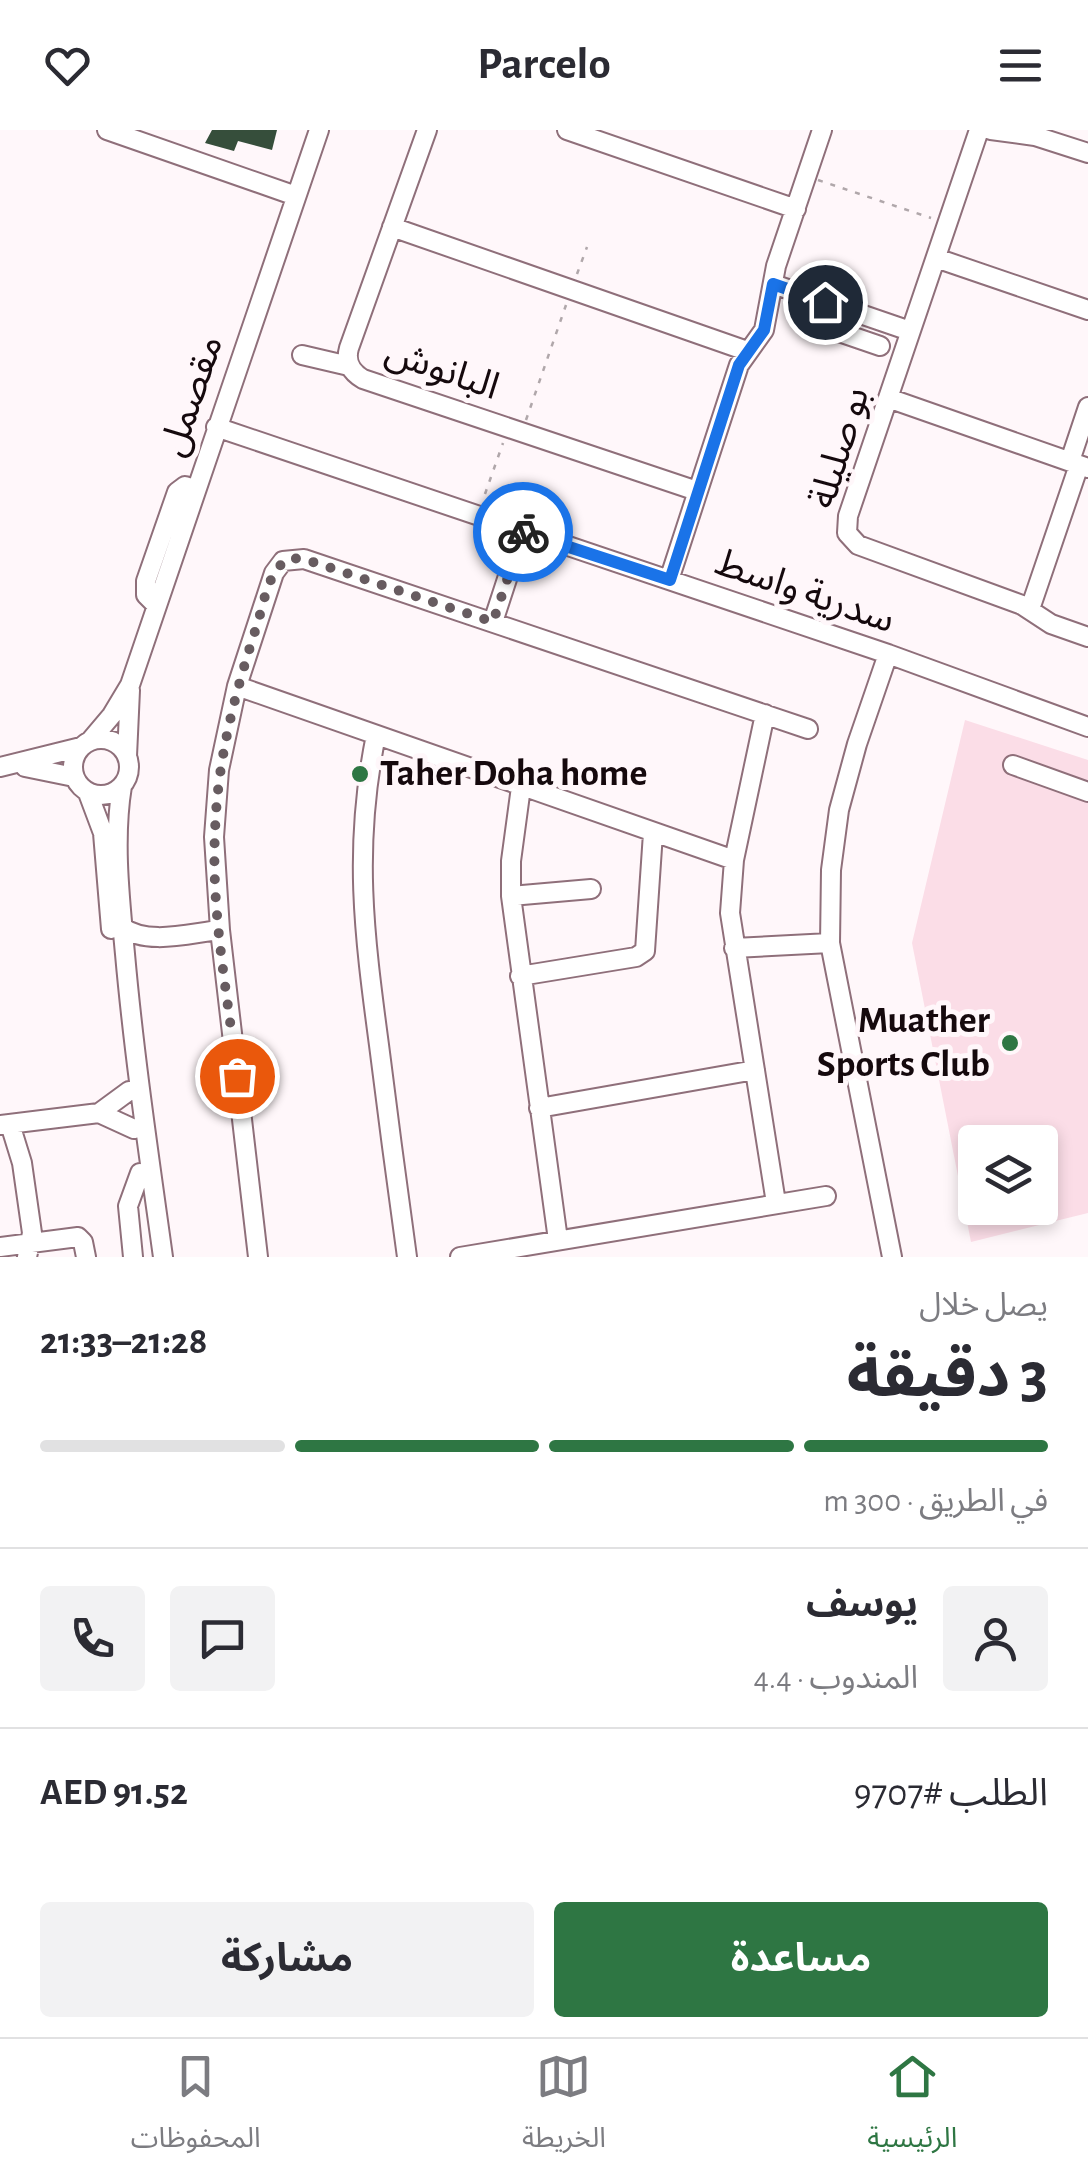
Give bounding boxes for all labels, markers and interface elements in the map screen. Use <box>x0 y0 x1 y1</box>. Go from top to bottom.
icon: heart <box>40 38 95 93</box>
icon: menu <box>993 38 1048 93</box>
text: Parcelo <box>477 42 611 87</box>
pin <box>783 260 868 345</box>
icon: home <box>798 275 853 330</box>
street label: مقصمل <box>154 331 231 461</box>
street label: البانوش <box>380 333 504 408</box>
street label: بو صليلة <box>804 383 877 513</box>
courier <box>473 482 573 582</box>
icon: bike <box>496 505 551 560</box>
street label: سدرية واسط <box>710 544 899 641</box>
place label: Taher Doha home <box>380 755 647 793</box>
marker: Taher Doha home <box>349 763 371 785</box>
place label: Muather Sports Club <box>817 1002 991 1084</box>
marker: Muather Sports Club <box>999 1032 1021 1054</box>
pin <box>195 1034 280 1119</box>
icon: bag <box>210 1049 265 1104</box>
map controls <box>958 1125 1058 1225</box>
button: layers <box>958 1125 1058 1225</box>
text: يصل خلال <box>919 1289 1048 1321</box>
text: 21:28–21:33 <box>40 1323 208 1361</box>
text: 3 دقيقة <box>847 1344 1048 1409</box>
text: في الطريق · 300 m <box>823 1485 1048 1517</box>
button: phone <box>40 1586 145 1691</box>
button: chat <box>170 1586 275 1691</box>
text: يوسف <box>806 1586 918 1624</box>
button: person <box>943 1586 1048 1691</box>
text: المندوب · 4.4 <box>753 1662 918 1694</box>
text: AED 91.52 <box>40 1774 188 1812</box>
text: الطلب #9707 <box>854 1775 1048 1813</box>
button: مشاركة <box>40 1902 534 2017</box>
button: مساعدة <box>554 1902 1048 2017</box>
tab: المحفوظات <box>131 2049 261 2168</box>
tab: الخريطة <box>522 2049 606 2168</box>
tab: الرئيسية <box>867 2049 957 2168</box>

